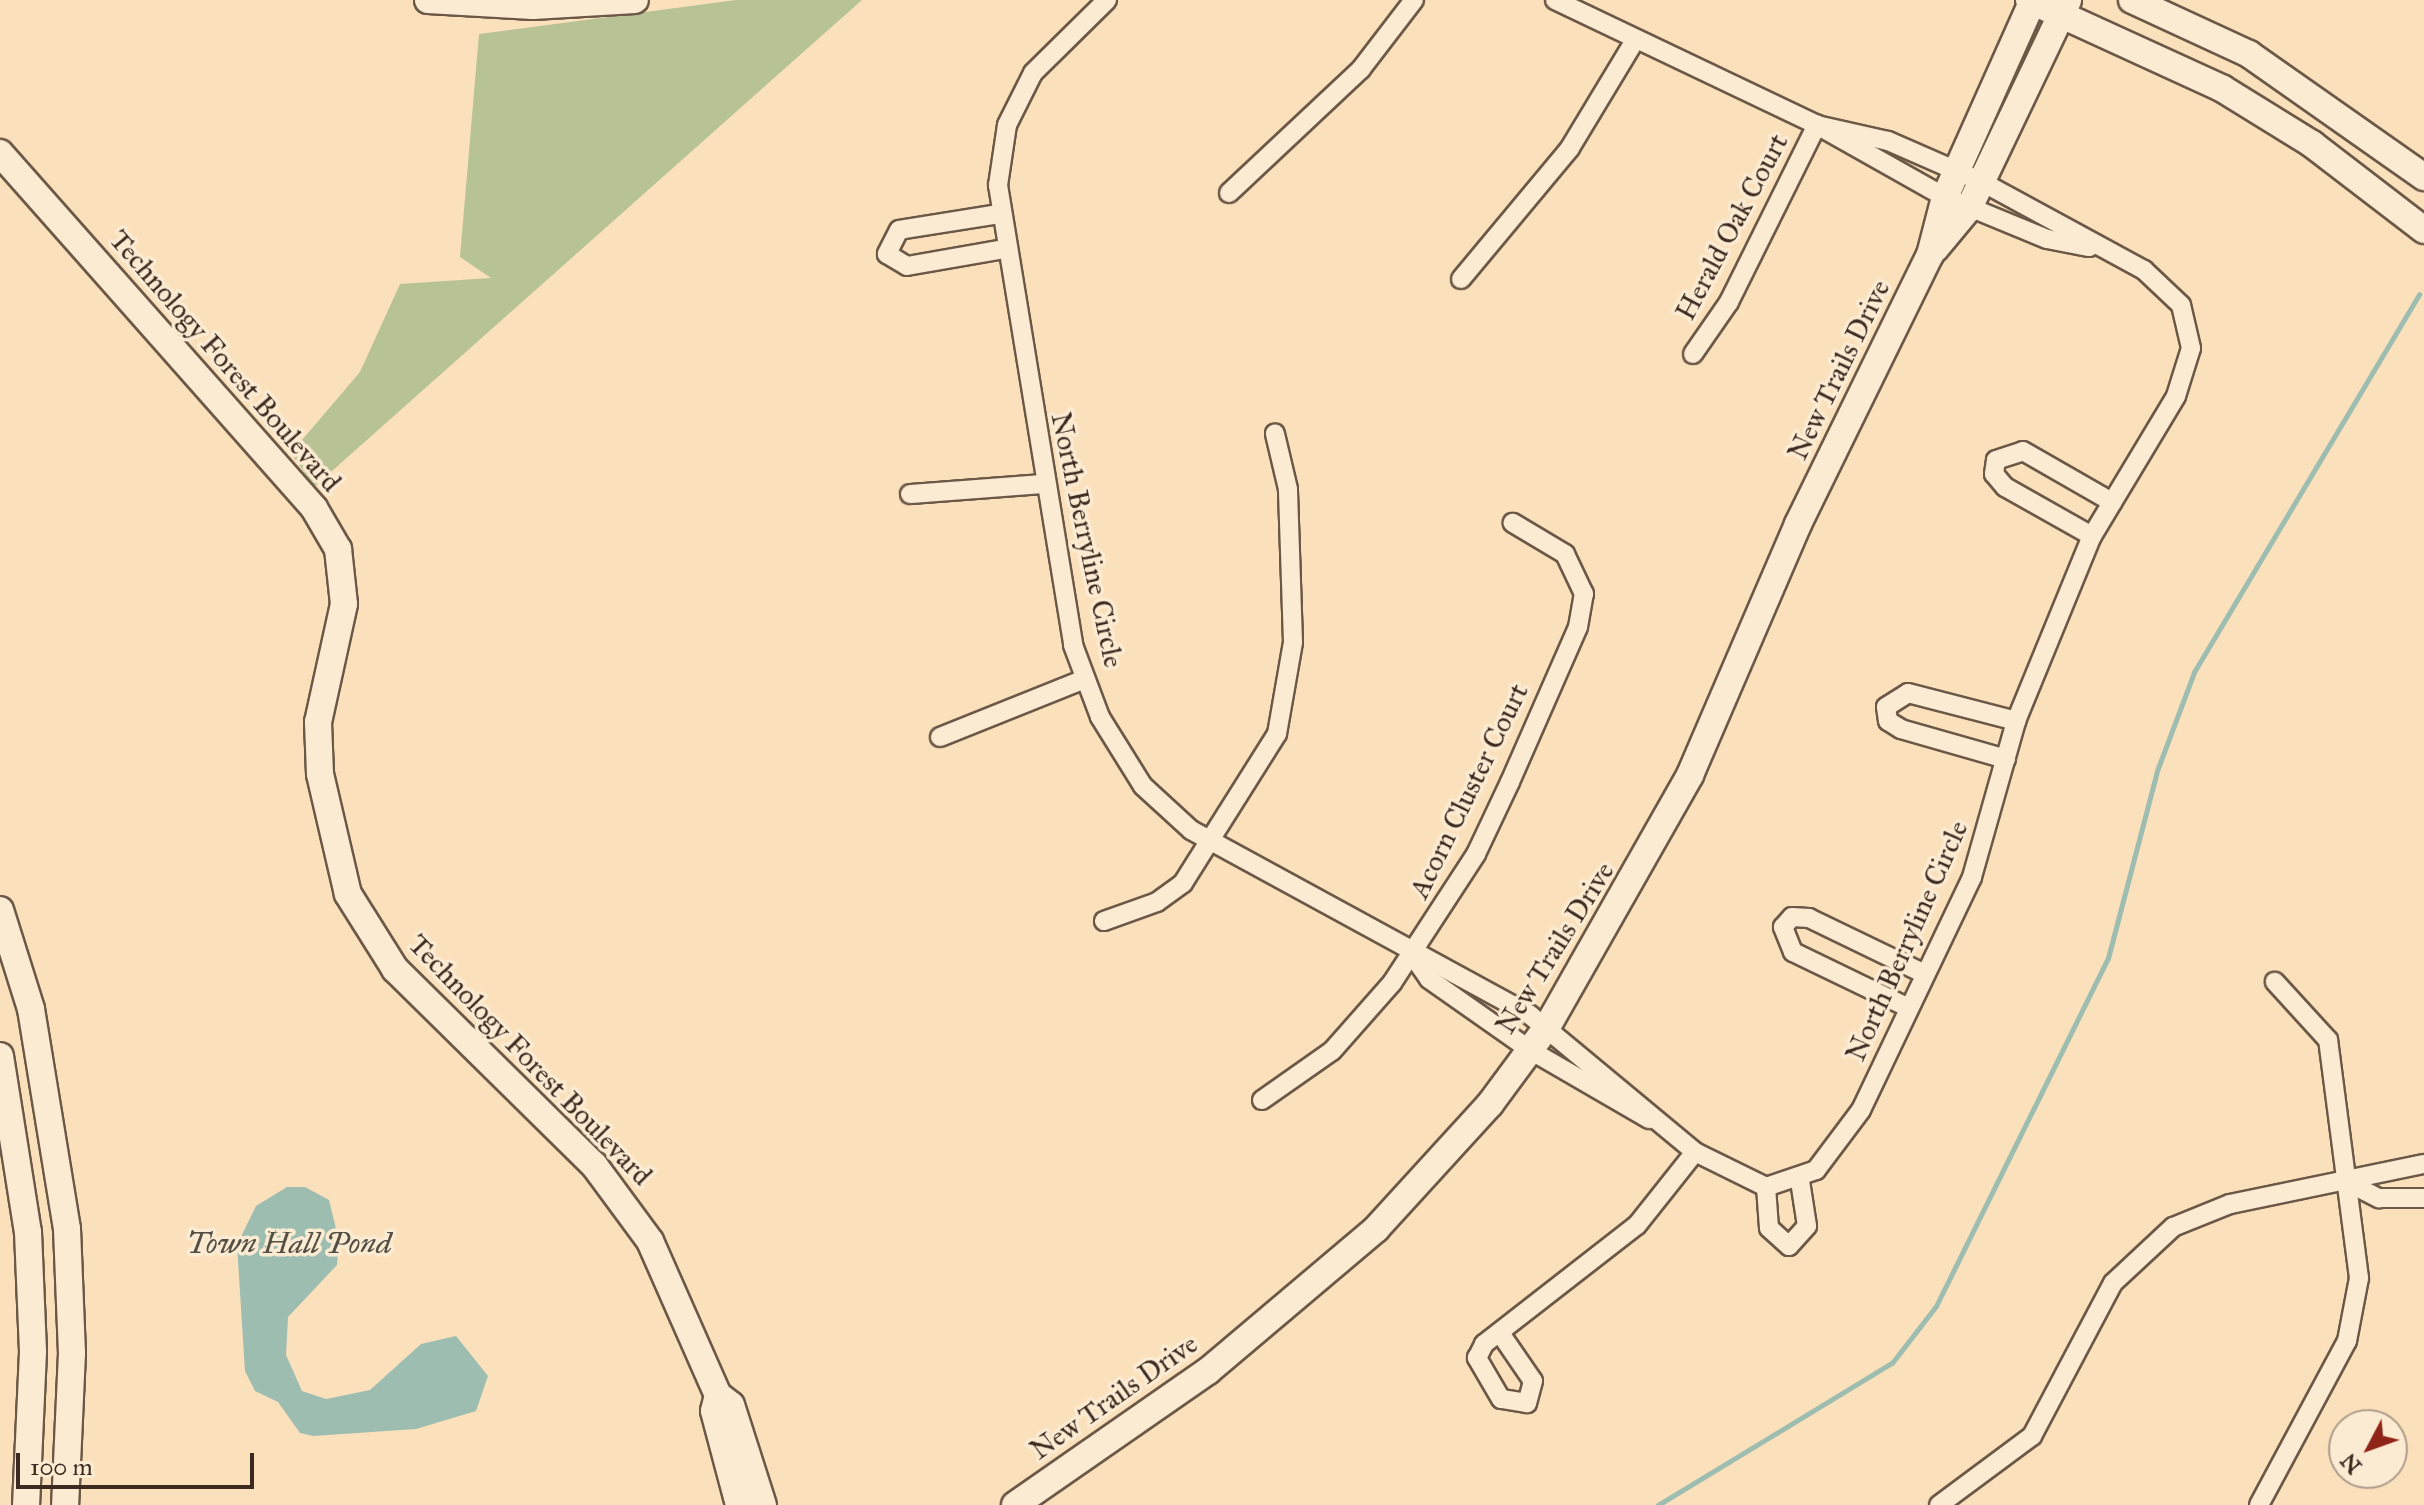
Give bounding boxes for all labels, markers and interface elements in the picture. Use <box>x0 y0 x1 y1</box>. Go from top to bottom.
street label: Herald Oak Court <box>1669 128 1795 326</box>
street label: Technology Forest Boulevard <box>102 223 348 499</box>
street label: New Trails Drive <box>1781 274 1897 466</box>
street label: North Berryline Circle <box>1044 409 1130 671</box>
street label: Acorn Cluster Court <box>1402 678 1536 904</box>
street label: North Berryline Circle <box>1839 815 1975 1067</box>
street label: New Trails Drive <box>1489 856 1621 1040</box>
street label: Technology Forest Boulevard <box>401 928 659 1192</box>
water label: Town Hall Pond <box>186 1225 392 1261</box>
street label: New Trails Drive <box>1024 1327 1204 1467</box>
north arrow <box>2328 1409 2408 1489</box>
scale bar <box>20 1437 258 1487</box>
text: N <box>2335 1448 2367 1480</box>
text: 100 m <box>30 1452 93 1482</box>

